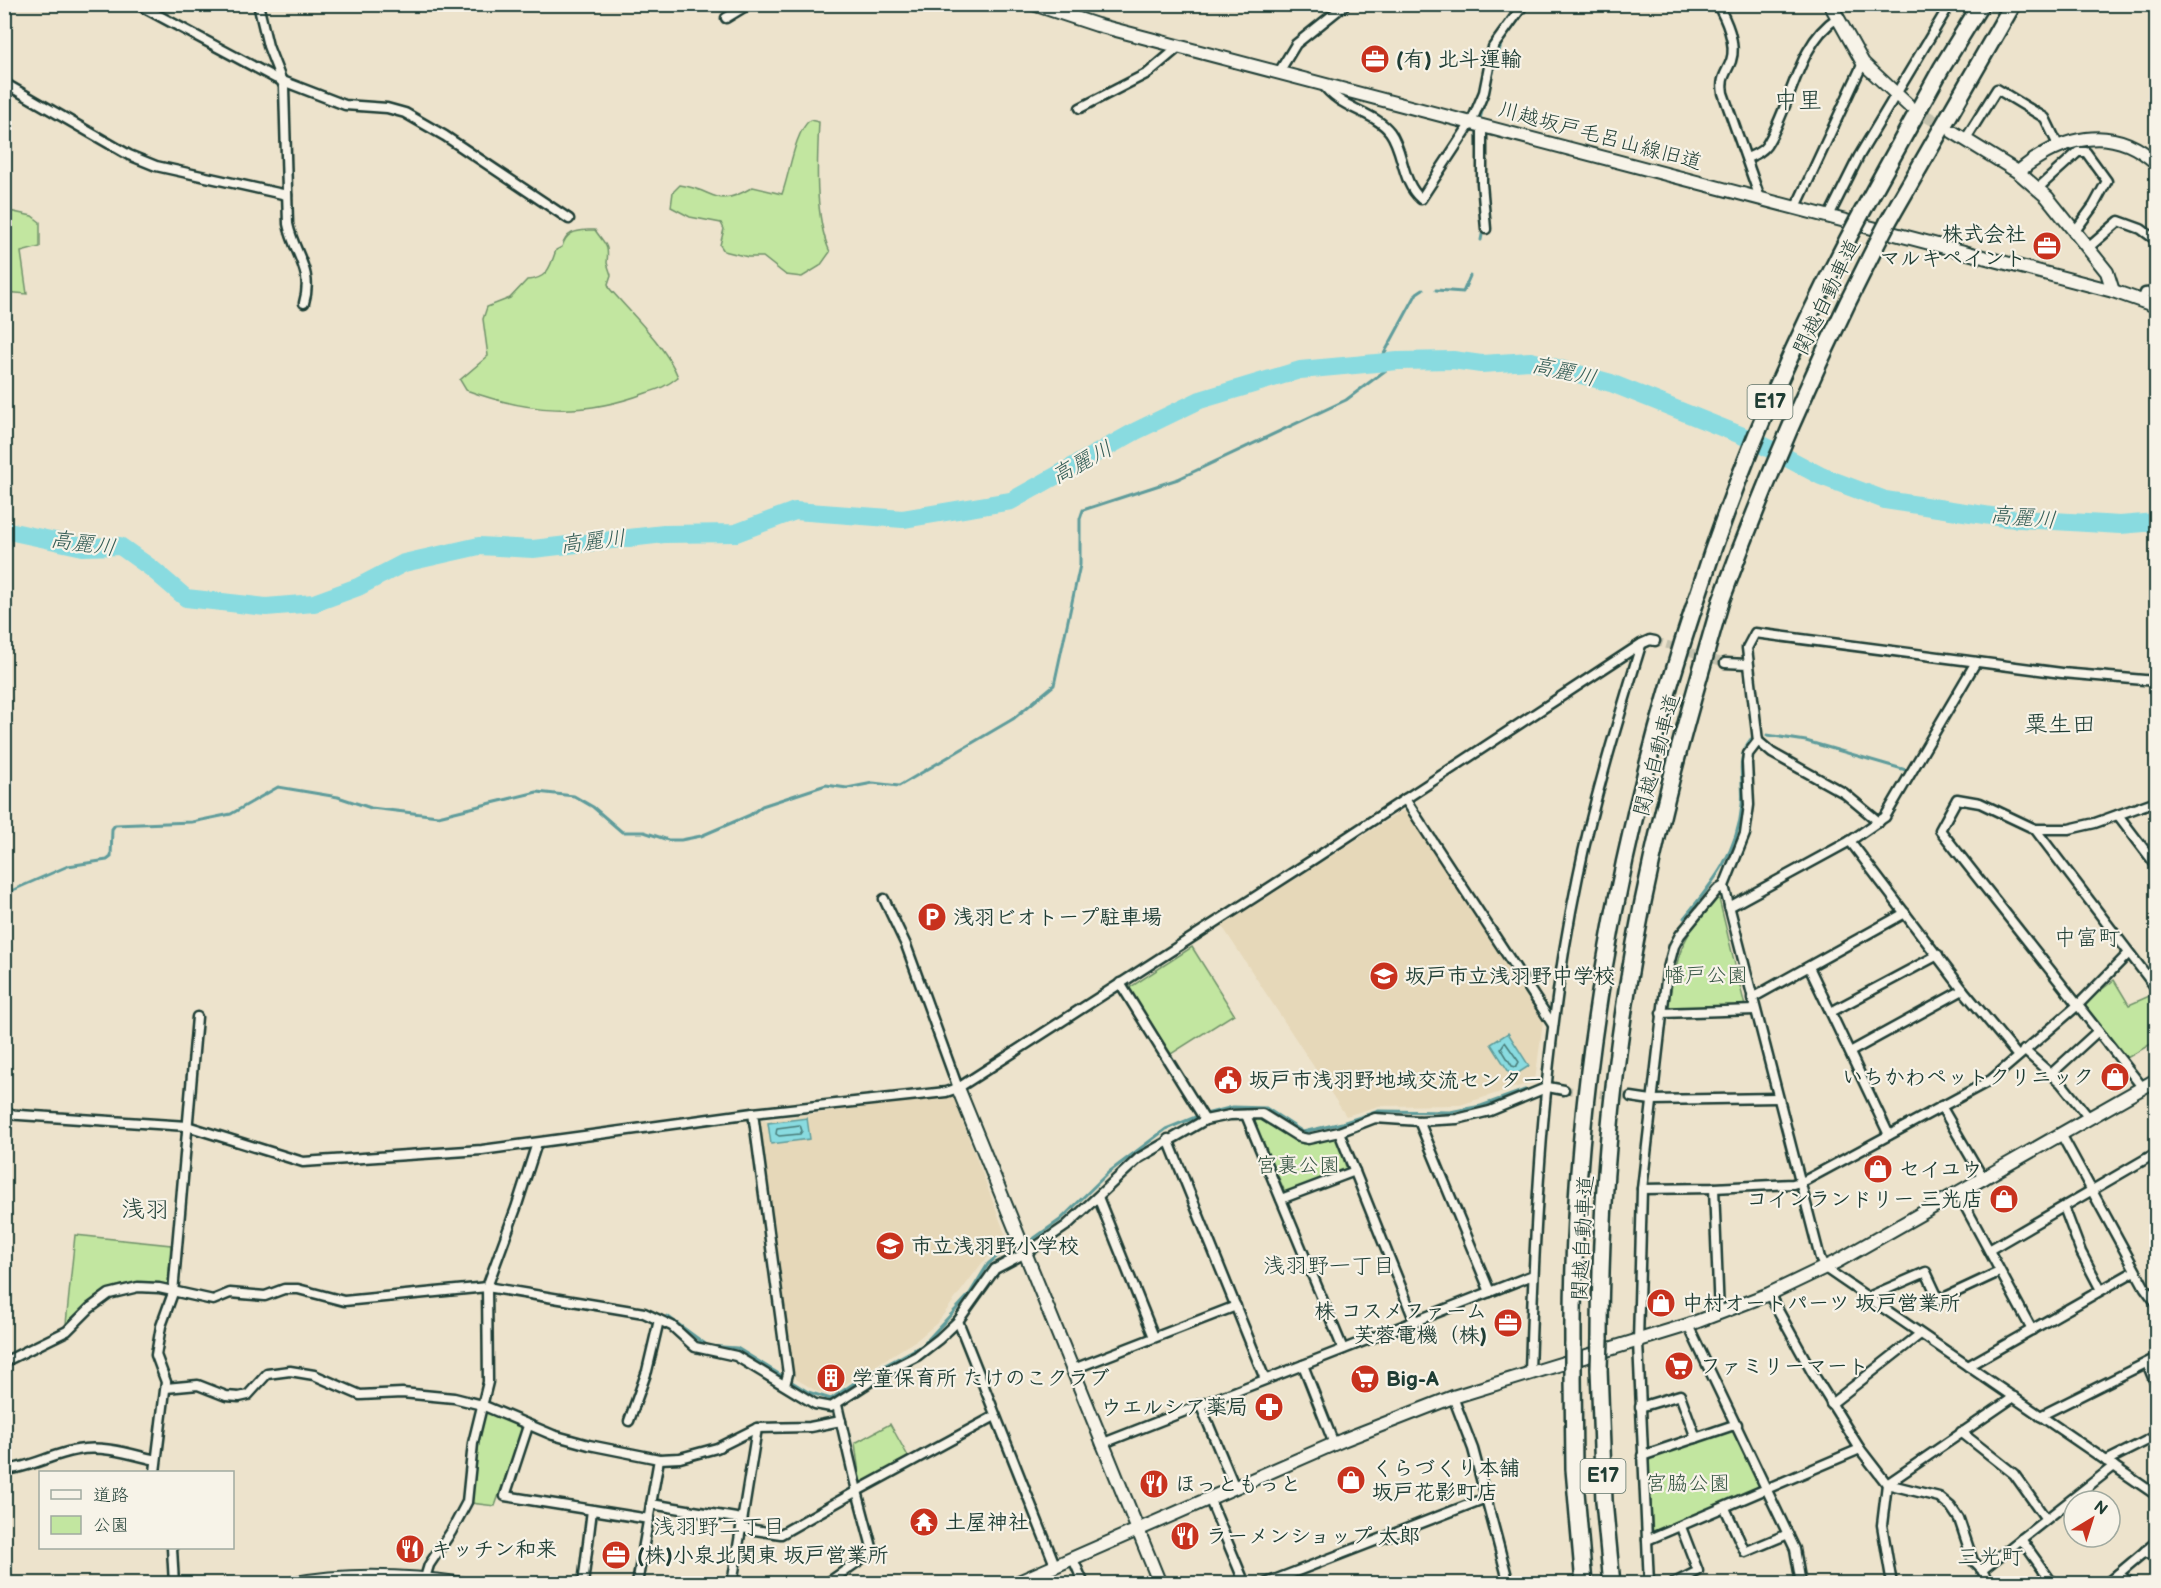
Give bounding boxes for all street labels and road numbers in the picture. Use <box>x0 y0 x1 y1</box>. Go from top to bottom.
street label: 川越坂戸毛呂山線旧道 <box>1495 97 1705 175</box>
street label: 関越自動車道 <box>1788 235 1866 359</box>
road number: E17 <box>1748 385 1792 419</box>
street label: 関越自動車道 <box>1629 691 1685 819</box>
street label: 関越自動車道 <box>1567 1174 1599 1302</box>
road number: E17 <box>1580 1459 1626 1493</box>

